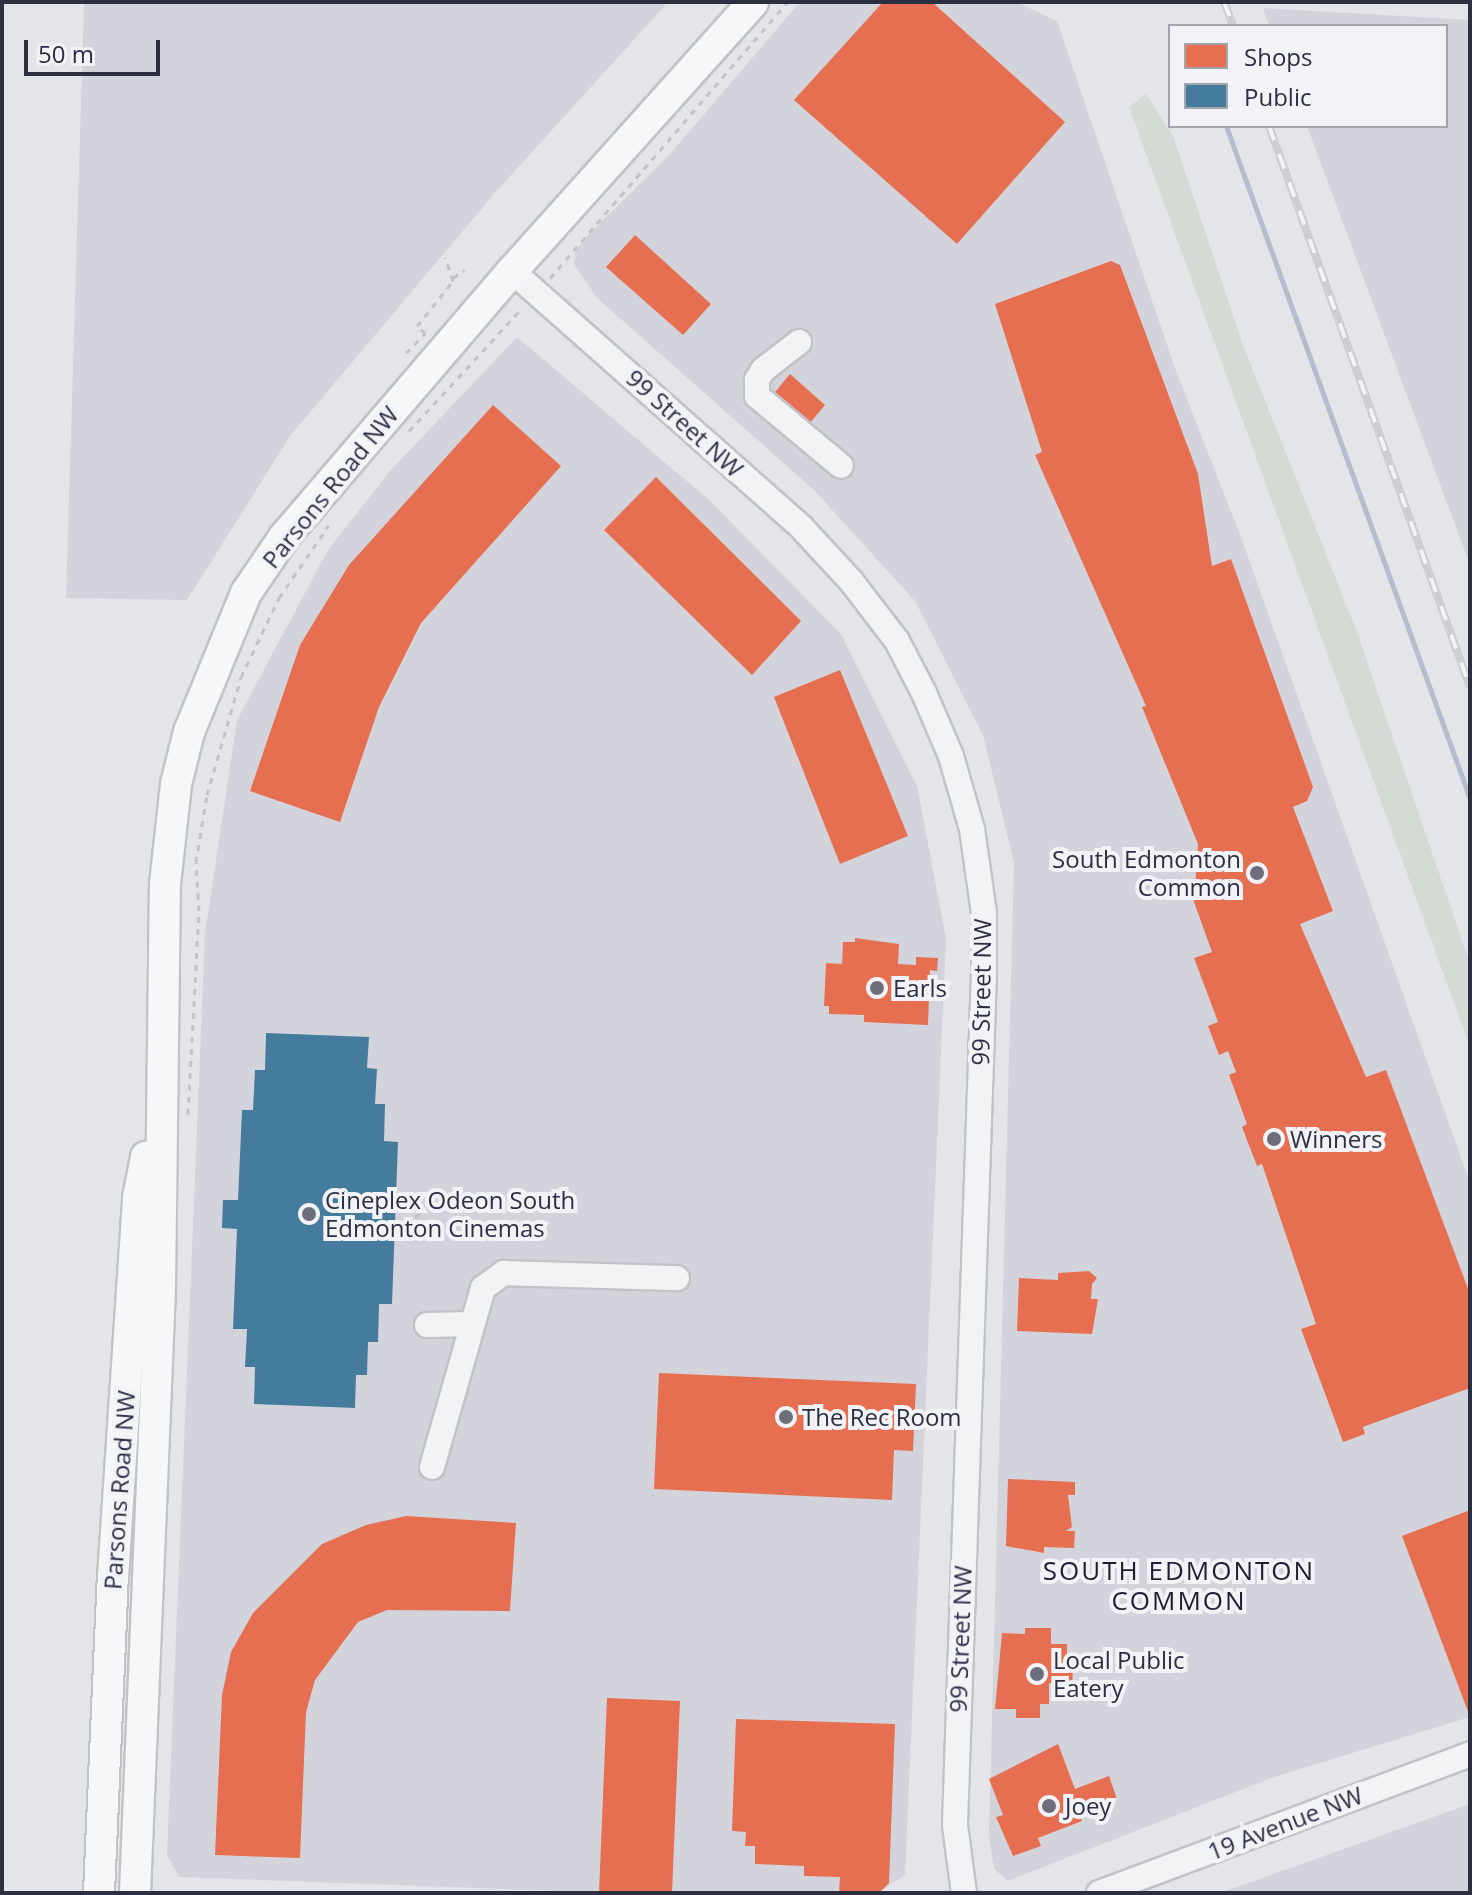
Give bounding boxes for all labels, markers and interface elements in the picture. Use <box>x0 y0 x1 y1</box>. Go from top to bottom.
scale bar <box>28 24 164 74</box>
legend <box>1168 24 1448 128</box>
text: 50 m <box>38 37 94 70</box>
text: Shops <box>1244 40 1312 73</box>
text: Public <box>1244 80 1311 113</box>
street label: 99 Street NW <box>621 363 749 483</box>
street label: Parsons Road NW <box>256 400 404 574</box>
place label: South Edmonton Common <box>1052 845 1241 901</box>
marker: South Edmonton Common <box>1248 864 1266 882</box>
street label: 99 Street NW <box>965 918 997 1066</box>
place label: Earls <box>893 974 947 1002</box>
marker: Earls <box>868 979 886 997</box>
place label: Winners <box>1290 1125 1382 1153</box>
marker: Winners <box>1265 1130 1283 1148</box>
place label: Cineplex Odeon South Edmonton Cinemas <box>325 1186 575 1242</box>
marker: Cineplex Odeon South Edmonton Cinemas <box>300 1205 318 1223</box>
street label: Parsons Road NW <box>98 1389 140 1591</box>
place label: The Rec Room <box>802 1403 962 1431</box>
marker: The Rec Room <box>777 1408 795 1426</box>
district label: SOUTH EDMONTON COMMON <box>1043 1555 1315 1616</box>
street label: 99 Street NW <box>943 1565 977 1713</box>
place label: Local Public Eatery <box>1053 1646 1185 1702</box>
marker: Local Public Eatery <box>1028 1665 1046 1683</box>
street label: 19 Avenue NW <box>1203 1780 1367 1866</box>
place label: Joey <box>1065 1792 1111 1820</box>
marker: Joey <box>1040 1797 1058 1815</box>

